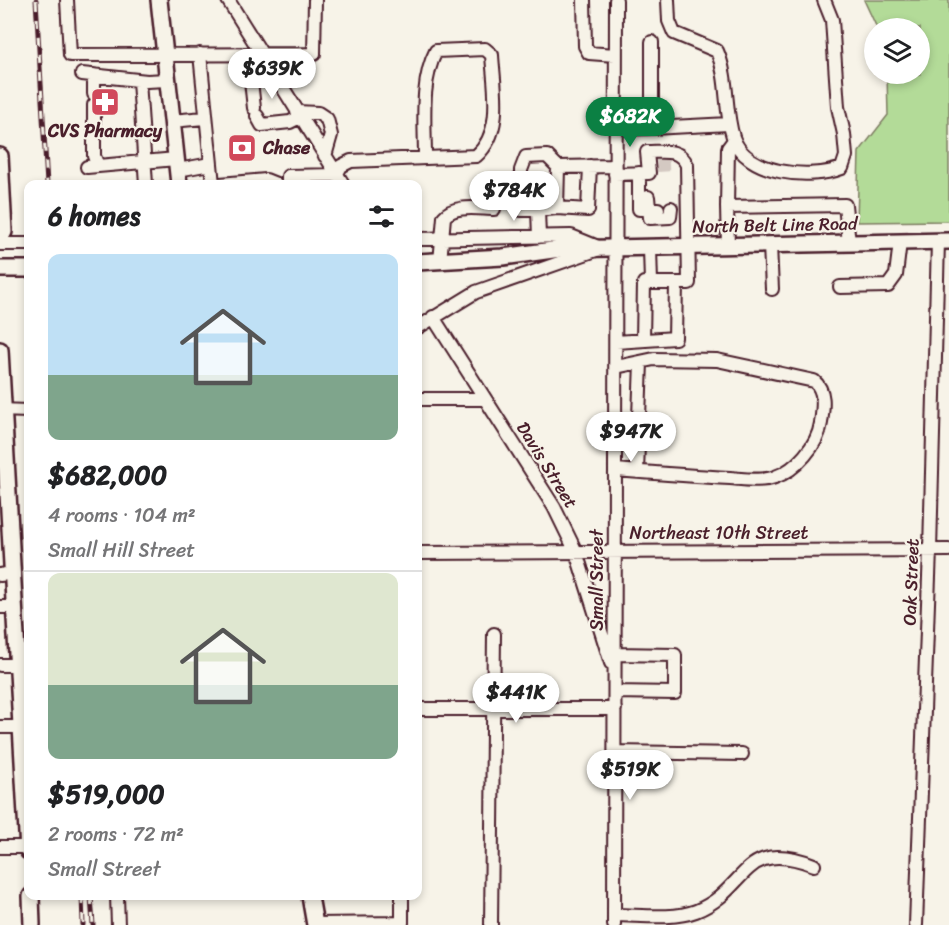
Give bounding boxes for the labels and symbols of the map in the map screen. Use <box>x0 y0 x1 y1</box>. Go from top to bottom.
pin: $639K <box>230 49 314 100</box>
pharmacy icon: CVS Pharmacy <box>89 86 121 118</box>
pin: $682K <box>588 97 672 148</box>
place label: CVS Pharmacy <box>47 115 163 147</box>
bank icon: Chase <box>226 132 258 164</box>
place label: Chase <box>262 132 311 164</box>
pin: $784K <box>472 171 556 222</box>
street label: North Belt Line Road <box>692 208 859 242</box>
pin: $947K <box>589 412 673 463</box>
street label: Davis Street <box>508 415 587 515</box>
street label: Northeast 10th Street <box>630 517 809 549</box>
street label: Small Street <box>581 529 613 631</box>
street label: Oak Street <box>893 538 929 626</box>
pin: $441K <box>474 673 558 724</box>
pin: $519K <box>588 750 672 801</box>

